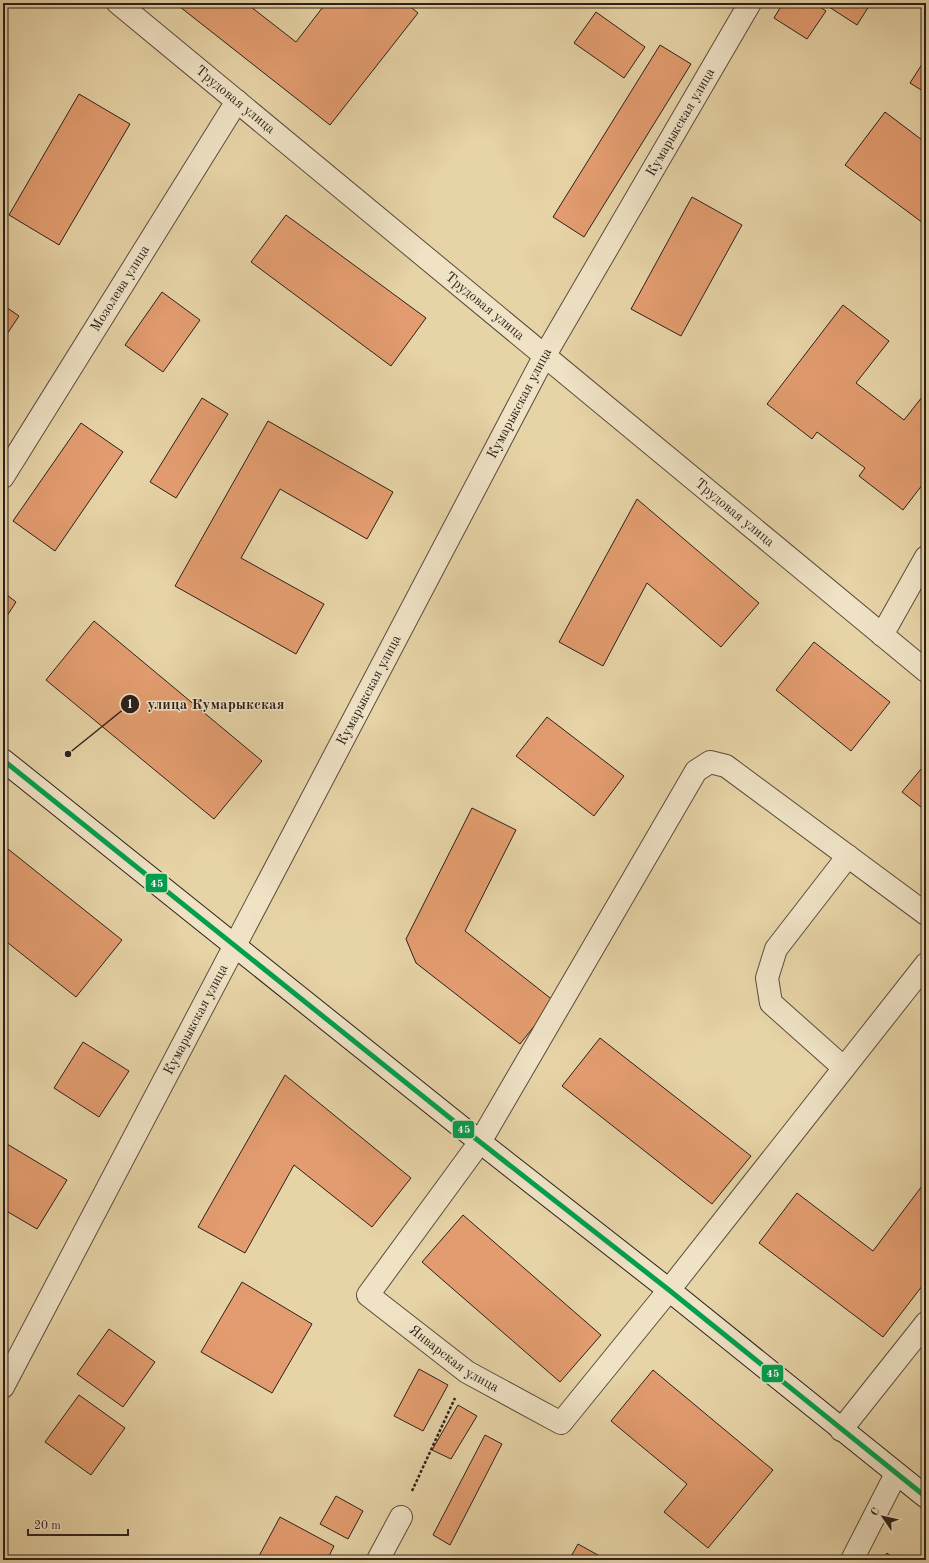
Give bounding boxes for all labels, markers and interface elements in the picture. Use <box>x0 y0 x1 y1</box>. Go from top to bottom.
street label: Трудовая улица <box>193 63 278 137</box>
street label: Кумарыкская улица <box>644 66 717 179</box>
street label: Мозолева улица <box>88 243 152 334</box>
street label: Трудовая улица <box>443 270 527 343</box>
street label: Кумарыкская улица <box>485 346 554 461</box>
street label: Трудовая улица <box>692 476 777 549</box>
street label: Кумарыкская улица <box>334 633 404 748</box>
callout: улица Кумарыкская <box>120 690 293 717</box>
text: улица Кумарыкская <box>147 698 285 713</box>
text: 1 <box>127 699 133 711</box>
line badge: 45 <box>145 873 168 893</box>
text: 45 <box>151 879 163 890</box>
street label: Кумарыкская улица <box>161 962 231 1077</box>
line badge: 45 <box>452 1120 475 1139</box>
text: 45 <box>458 1125 470 1136</box>
street label: Январская улица <box>406 1323 501 1395</box>
line badge: 45 <box>761 1364 784 1383</box>
text: 45 <box>767 1369 779 1380</box>
north arrow <box>863 1497 903 1537</box>
text: С <box>869 1506 883 1518</box>
scale bar <box>28 1511 128 1537</box>
text: 20 m <box>34 1520 61 1532</box>

